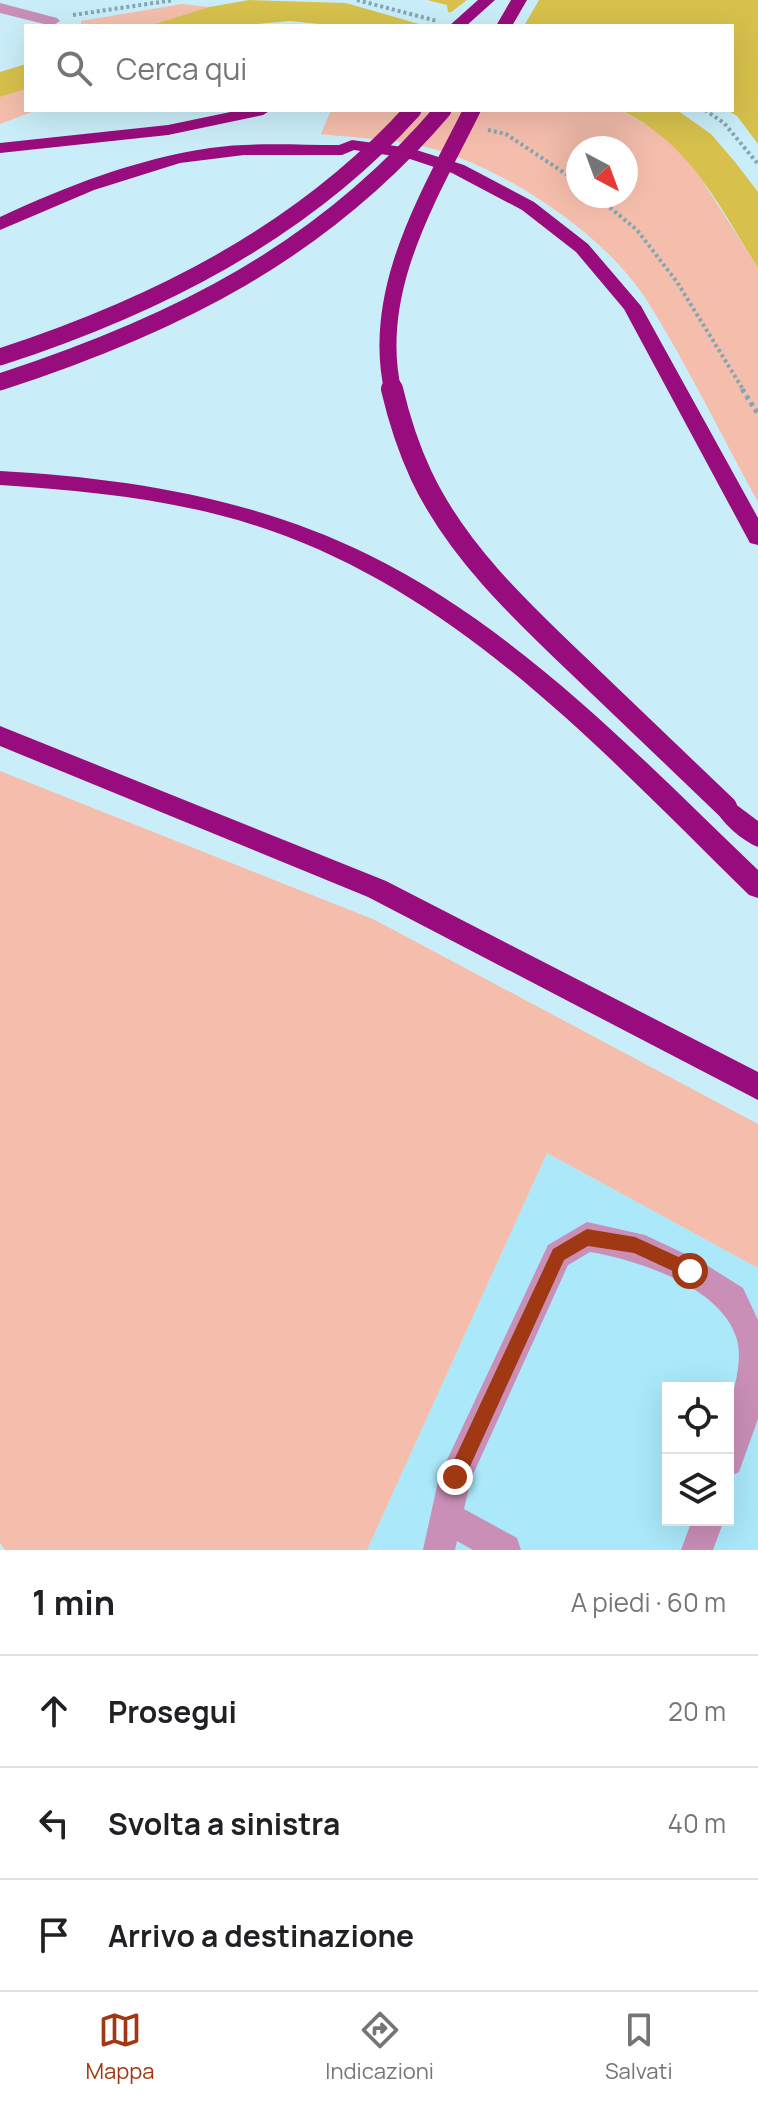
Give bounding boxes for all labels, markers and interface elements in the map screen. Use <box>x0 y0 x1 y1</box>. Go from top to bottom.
search box <box>24 24 734 112</box>
icon: search <box>52 46 96 90</box>
text: Cerca qui <box>116 48 247 89</box>
north arrow <box>566 136 638 208</box>
route start <box>672 1253 708 1289</box>
map controls <box>662 1382 734 1526</box>
button: locate <box>662 1382 734 1454</box>
button: layers <box>662 1454 734 1526</box>
route end <box>437 1459 473 1495</box>
text: 1 min <box>32 1579 115 1625</box>
text: A piedi · 60 m <box>571 1584 726 1620</box>
icon: ahead <box>32 1689 76 1733</box>
text: Prosegui <box>108 1691 237 1732</box>
text: 20 m <box>668 1693 726 1729</box>
icon: left <box>32 1801 76 1845</box>
text: Svolta a sinistra <box>108 1803 340 1844</box>
text: 40 m <box>668 1805 726 1841</box>
icon: arrive <box>32 1913 76 1957</box>
text: Arrivo a destinazione <box>108 1915 414 1956</box>
tab: Mappa <box>85 2008 154 2086</box>
tab: Indicazioni <box>325 2008 434 2086</box>
tab: Salvati <box>605 2008 673 2086</box>

